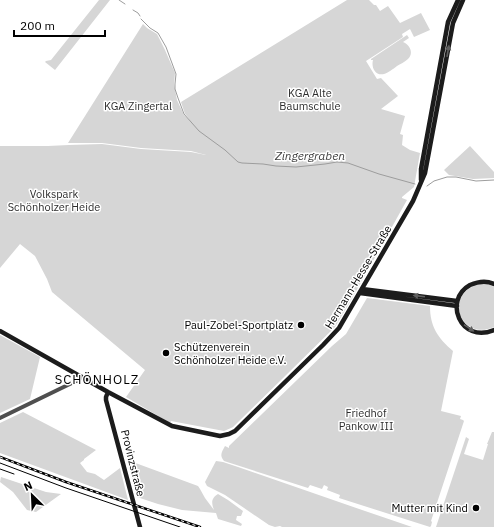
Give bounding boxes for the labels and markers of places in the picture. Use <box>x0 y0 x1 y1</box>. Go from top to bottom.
place label: Paul-Zobel-Sportplatz <box>184 318 293 332</box>
marker: Paul-Zobel-Sportplatz <box>296 320 306 330</box>
place label: Schützenverein Schönholzer Heide e.V. <box>174 340 286 367</box>
marker: Schützenverein Schönholzer Heide e.V. <box>161 348 171 358</box>
place label: Mutter mit Kind <box>391 501 468 515</box>
marker: Mutter mit Kind <box>471 503 481 513</box>

